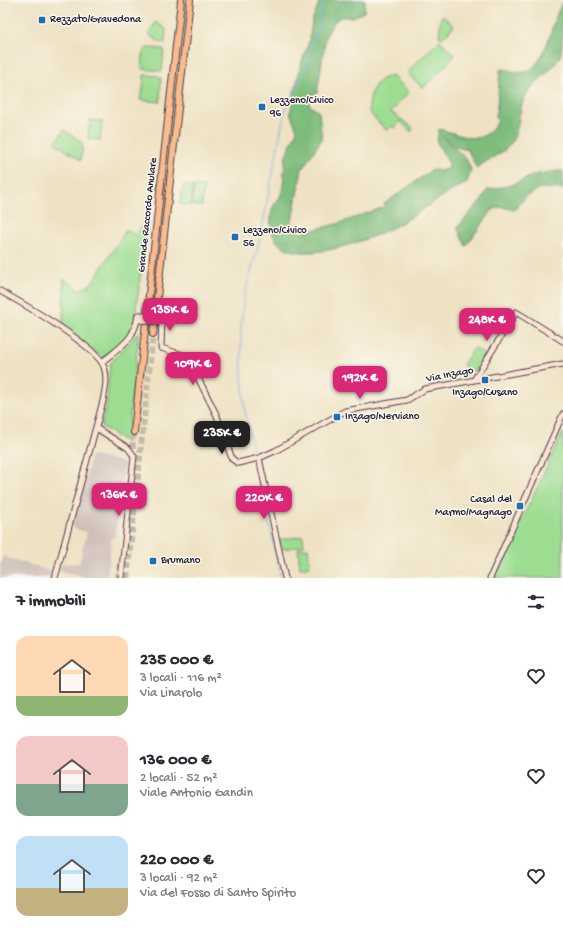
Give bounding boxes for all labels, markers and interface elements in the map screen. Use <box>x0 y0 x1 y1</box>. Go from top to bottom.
place label: Rezzato/Gravedona <box>50 14 142 26</box>
marker: Rezzato/Gravedona <box>37 15 47 25</box>
place label: Lezzeno/Civico 96 <box>269 95 334 120</box>
marker: Lezzeno/Civico 96 <box>257 102 267 112</box>
street label: Grande Raccordo Anulare <box>136 157 160 273</box>
place label: Lezzeno/Civico 56 <box>243 225 307 250</box>
marker: Lezzeno/Civico 56 <box>230 232 240 242</box>
pin: 135K € <box>137 298 203 332</box>
text: 135K € <box>152 303 188 318</box>
pin: 248K € <box>454 308 520 342</box>
text: 248K € <box>468 313 506 328</box>
pin: 109K € <box>160 352 226 386</box>
text: 109K € <box>174 357 212 372</box>
street label: Via Inzago <box>424 364 475 386</box>
pin: 192K € <box>327 366 393 400</box>
text: 192K € <box>342 371 378 386</box>
marker: Inzago/Cusano <box>480 375 490 385</box>
place label: Inzago/Cusano <box>452 387 518 399</box>
place label: Inzago/Nerviano <box>345 411 420 423</box>
marker: Inzago/Nerviano <box>332 412 342 422</box>
pin: 235K € <box>189 421 255 455</box>
text: 235K € <box>203 426 241 441</box>
pin: 136K € <box>86 483 152 517</box>
pin: 220K € <box>231 486 297 520</box>
text: 136K € <box>101 488 137 503</box>
text: 220K € <box>245 491 283 506</box>
place label: Casal del Marmo/Magnago <box>435 494 513 519</box>
marker: Casal del Marmo/Magnago <box>515 501 525 511</box>
place label: Brumano <box>160 555 201 567</box>
marker: Brumano <box>148 556 158 566</box>
icon: filters <box>525 591 547 613</box>
text: 7 immobili <box>16 592 86 612</box>
text: 235 000 € <box>140 651 213 671</box>
icon: home <box>48 652 96 700</box>
icon: heart <box>525 665 547 687</box>
text: 3 locali · 116 m² <box>140 671 222 686</box>
text: Via Linarolo <box>140 686 202 701</box>
text: 136 000 € <box>140 751 211 771</box>
icon: home <box>48 752 96 800</box>
icon: heart <box>525 765 547 787</box>
text: 2 locali · 52 m² <box>140 771 217 786</box>
text: Viale Antonio Gandin <box>140 786 253 801</box>
text: 220 000 € <box>140 851 213 871</box>
icon: home <box>48 852 96 900</box>
icon: heart <box>525 865 547 887</box>
text: 3 locali · 92 m² <box>140 871 217 886</box>
text: Via del Fosso di Santo Spirito <box>140 886 296 901</box>

